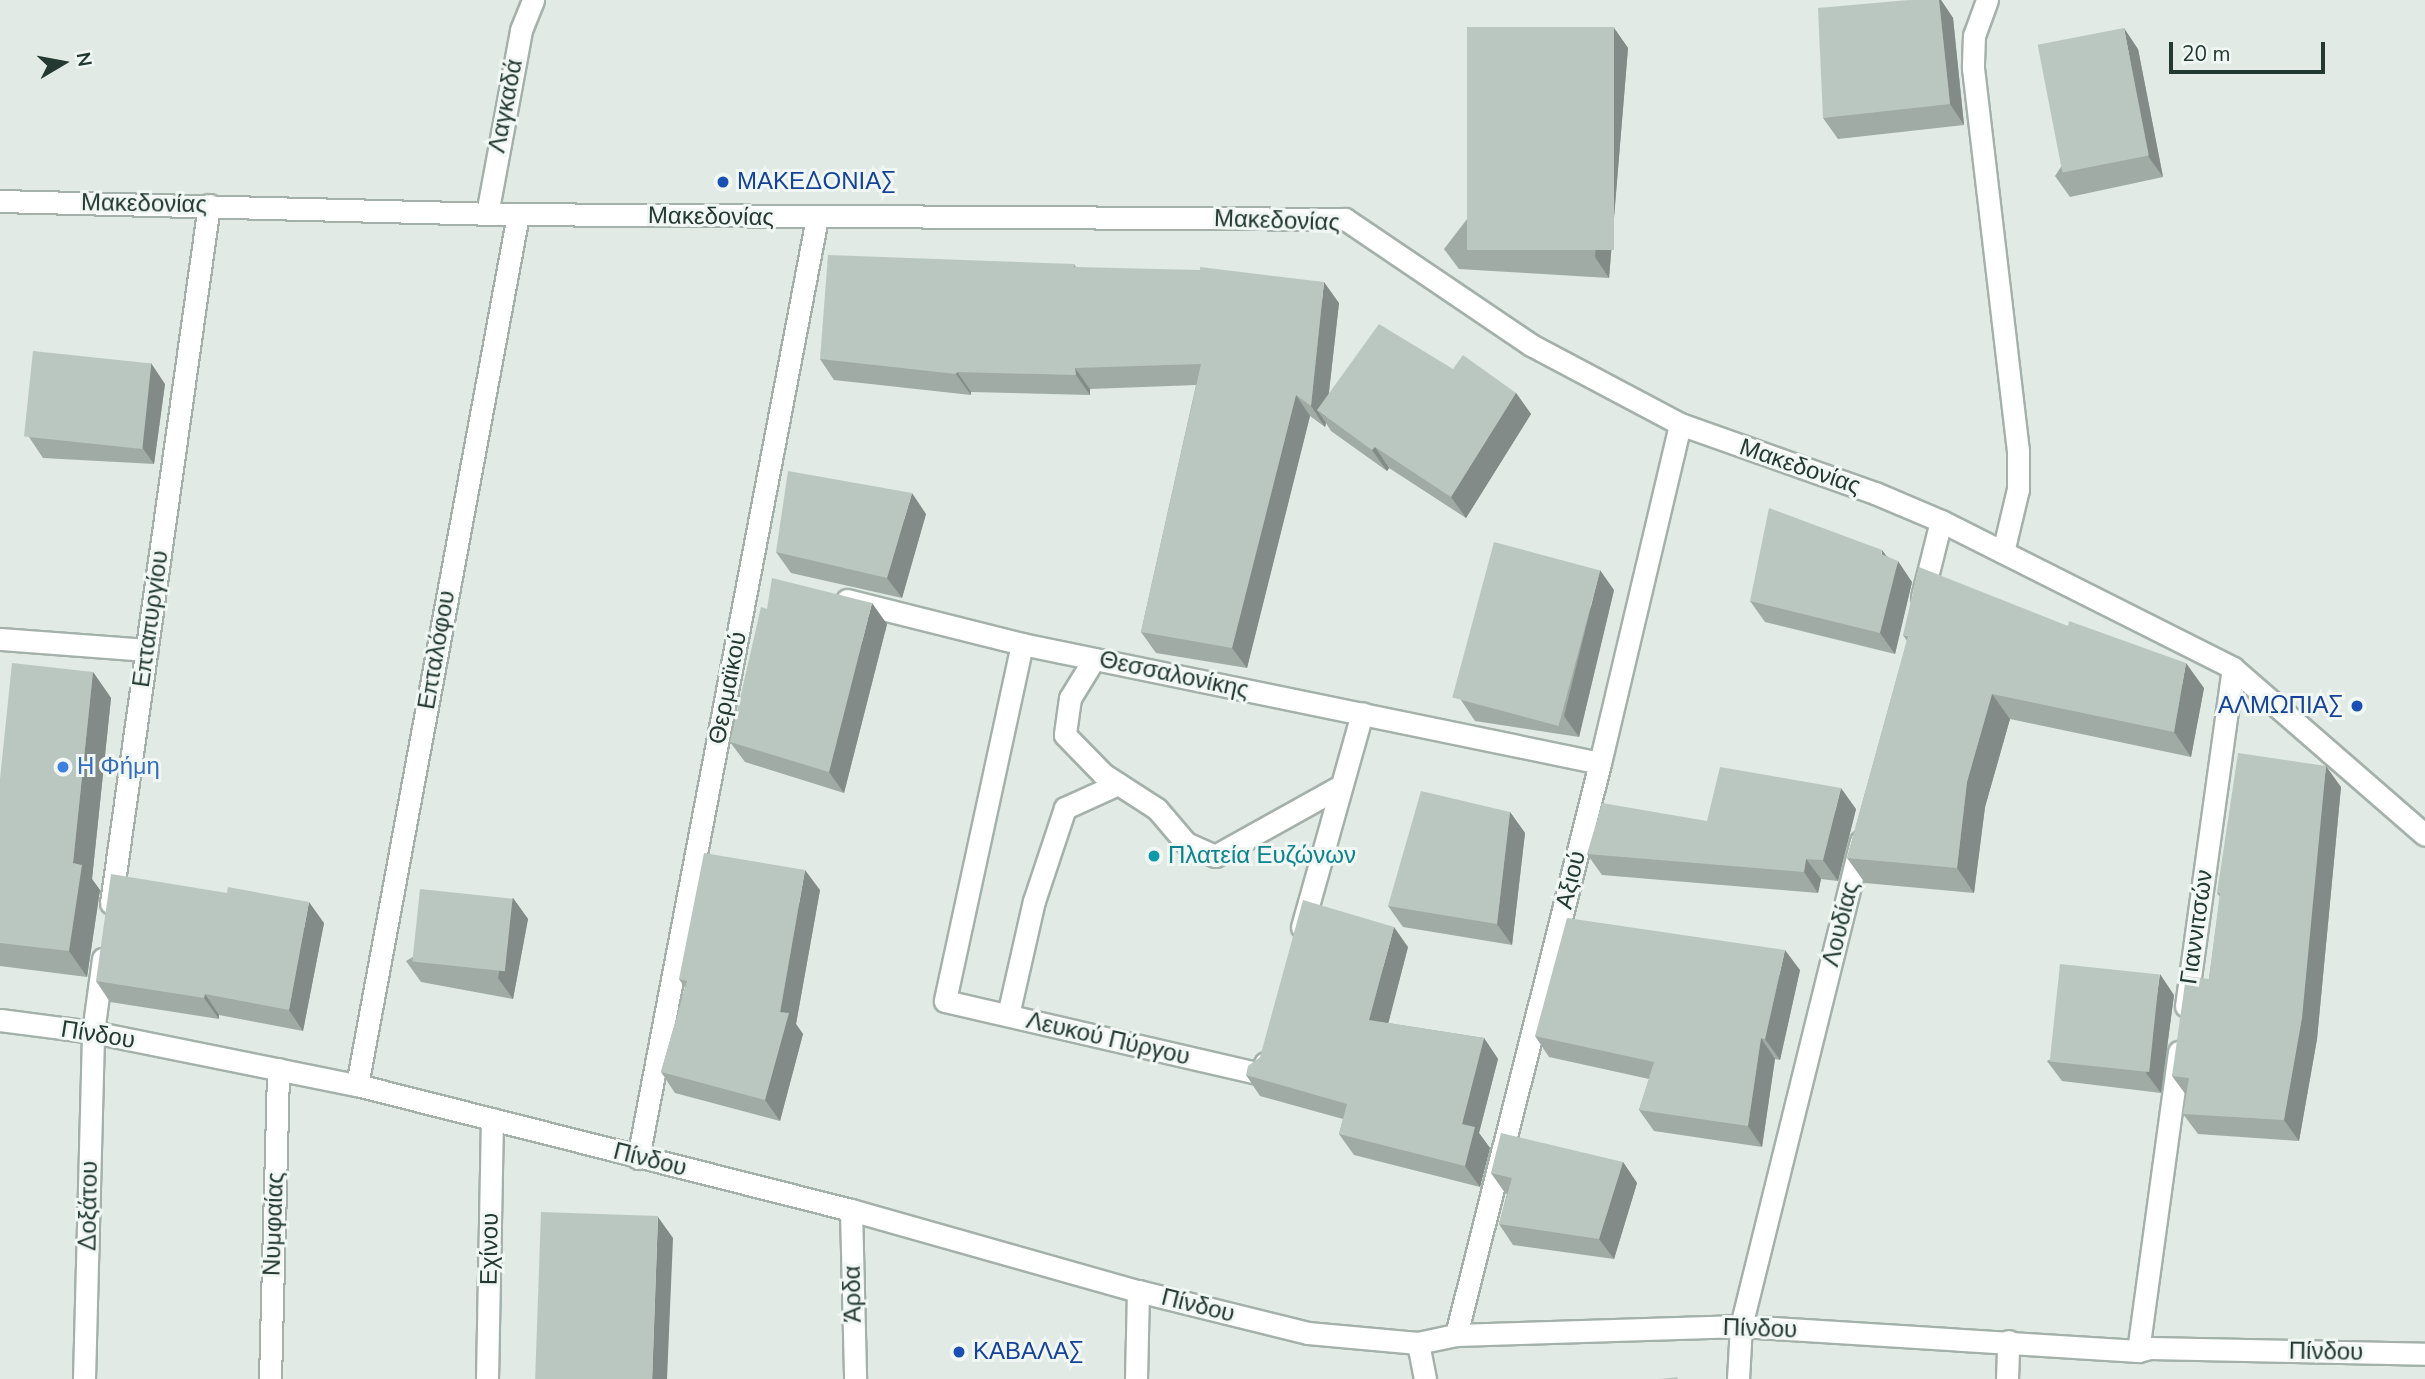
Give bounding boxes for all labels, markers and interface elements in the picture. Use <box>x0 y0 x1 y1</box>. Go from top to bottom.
north arrow <box>28 28 98 98</box>
scale bar <box>2173 28 2329 72</box>
text: 20 m <box>2182 40 2231 68</box>
text: N <box>70 50 98 69</box>
street label: Λαγκαδά <box>483 57 529 155</box>
place label: ΜΑΚΕΔΟΝΙΑΣ <box>737 168 896 196</box>
marker: ΜΑΚΕΔΟΝΙΑΣ <box>715 174 731 190</box>
street label: Μακεδονίας <box>81 189 207 219</box>
street label: Μακεδονίας <box>648 202 774 232</box>
street label: Μακεδονίας <box>1214 204 1340 238</box>
street label: Μακεδονίας <box>1736 433 1864 501</box>
street label: Επταπυργίου <box>127 549 175 689</box>
street label: Επταλόφου <box>412 588 462 712</box>
street label: Θερμαϊκού <box>703 629 753 747</box>
street label: Θεσσαλονίκης <box>1097 645 1251 705</box>
place label: ΑΛΜΩΠΙΑΣ <box>2218 692 2343 720</box>
marker: ΑΛΜΩΠΙΑΣ <box>2349 698 2365 714</box>
place label: Η Φήμη <box>77 753 160 781</box>
marker: Η Φήμη <box>55 759 71 775</box>
place label: Πλατεία Ευζώνων <box>1168 842 1356 870</box>
marker: Πλατεία Ευζώνων <box>1146 848 1162 864</box>
street label: Αξιού <box>1550 848 1592 912</box>
street label: Γιαννιτσών <box>2175 868 2219 986</box>
street label: Λουδίας <box>1817 878 1865 970</box>
street label: Λευκού Πύργου <box>1024 1006 1192 1072</box>
street label: Πίνδου <box>59 1015 137 1055</box>
street label: Πίνδου <box>610 1137 690 1183</box>
street label: Δοξάτου <box>74 1161 104 1251</box>
street label: Νυμφαίας <box>258 1171 290 1277</box>
street label: Εχίνου <box>475 1213 505 1285</box>
street label: Άρδα <box>838 1265 868 1323</box>
street label: Πίνδου <box>1158 1283 1238 1329</box>
street label: Πίνδου <box>1722 1313 1798 1345</box>
street label: Πίνδου <box>2289 1337 2363 1367</box>
place label: ΚΑΒΑΛΑΣ <box>973 1338 1083 1366</box>
marker: ΚΑΒΑΛΑΣ <box>951 1344 967 1360</box>

